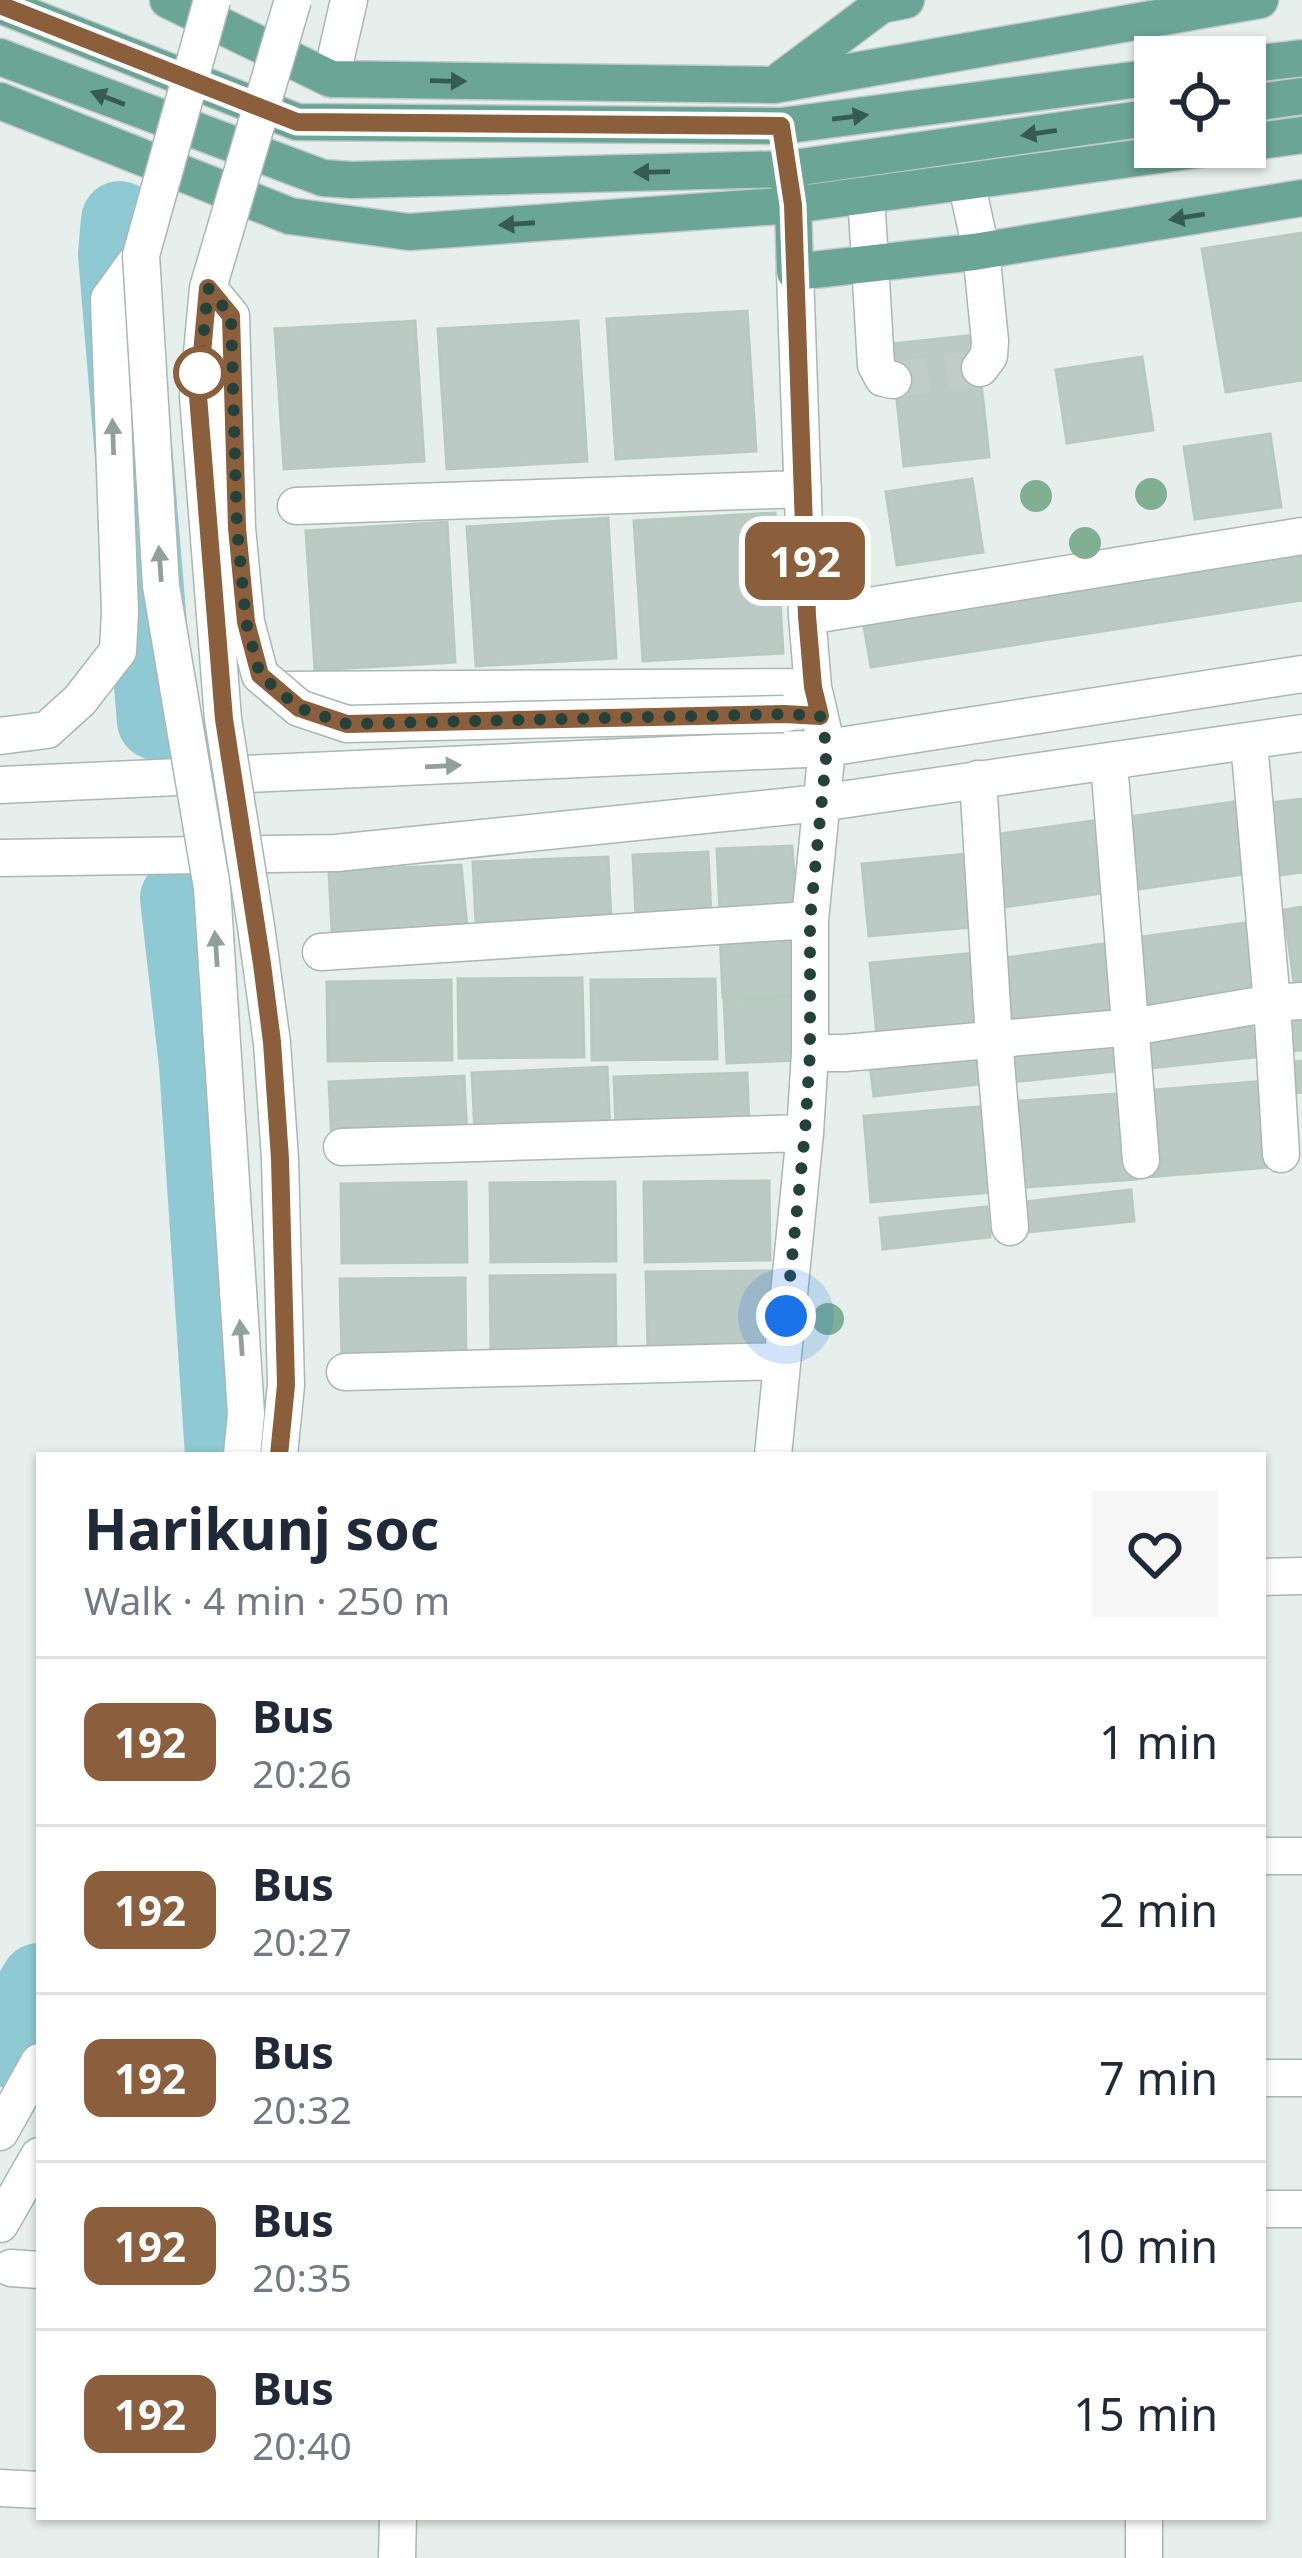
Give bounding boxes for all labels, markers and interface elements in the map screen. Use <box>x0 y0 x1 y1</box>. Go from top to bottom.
map controls <box>1134 36 1266 168</box>
button: locate <box>1134 36 1266 168</box>
one-way arrow <box>430 71 468 90</box>
one-way arrow <box>90 87 126 106</box>
one-way arrow <box>832 107 869 126</box>
one-way arrow <box>1020 124 1057 143</box>
one-way arrow <box>632 163 670 182</box>
one-way arrow <box>1167 208 1205 227</box>
one-way arrow <box>498 215 535 234</box>
unlabelled marker <box>175 348 225 398</box>
one-way arrow <box>103 417 122 455</box>
line badge: 192 <box>736 522 874 600</box>
text: 192 <box>769 532 841 589</box>
one-way arrow <box>150 544 169 582</box>
one-way arrow <box>425 756 463 775</box>
one-way arrow <box>207 930 226 967</box>
your location <box>756 1286 816 1346</box>
one-way arrow <box>231 1318 250 1356</box>
text: Harikunj soc <box>84 1489 439 1567</box>
button: heart <box>1092 1491 1218 1617</box>
text: Walk · 4 min · 250 m <box>84 1573 450 1626</box>
text: Bus <box>252 1685 334 1746</box>
text: 1 min <box>1099 1711 1218 1772</box>
text: 192 <box>114 1713 186 1770</box>
text: 20:26 <box>252 1746 352 1799</box>
text: Bus <box>252 1853 334 1914</box>
text: 2 min <box>1099 1879 1218 1940</box>
text: 192 <box>114 1881 186 1938</box>
text: 20:27 <box>252 1914 352 1967</box>
text: Bus <box>252 2021 334 2082</box>
text: 7 min <box>1099 2047 1218 2108</box>
text: 192 <box>114 2049 186 2106</box>
text: 20:32 <box>252 2082 352 2135</box>
text: Bus <box>252 2189 334 2250</box>
text: 10 min <box>1073 2215 1218 2276</box>
text: 192 <box>114 2217 186 2274</box>
text: 20:35 <box>252 2250 352 2303</box>
text: Bus <box>252 2357 334 2418</box>
text: 15 min <box>1073 2383 1218 2444</box>
text: 192 <box>114 2385 186 2442</box>
text: 20:40 <box>252 2418 352 2471</box>

